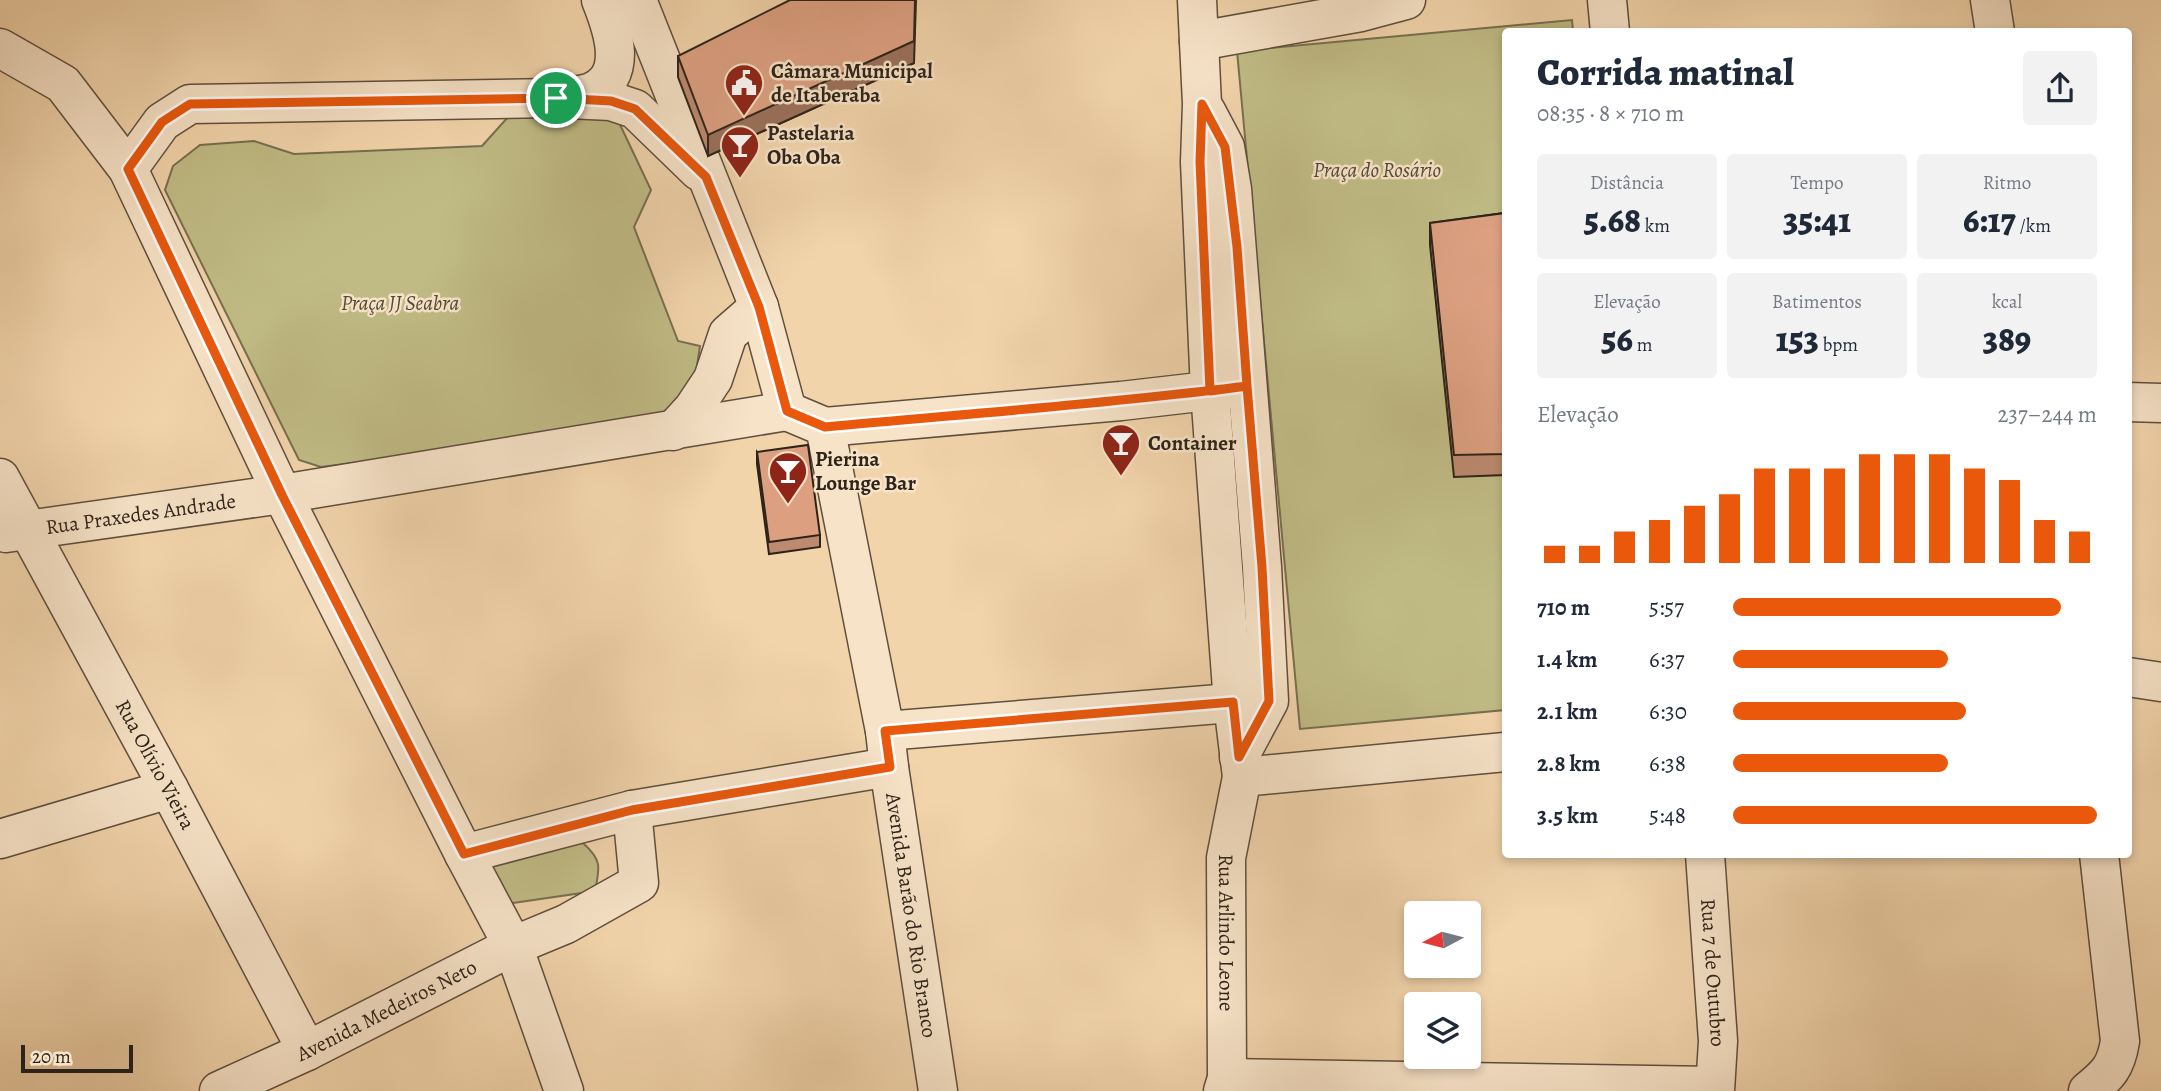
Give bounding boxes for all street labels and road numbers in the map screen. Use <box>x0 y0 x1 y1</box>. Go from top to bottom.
street label: Rua Praxedes Andrade <box>44 487 238 541</box>
street label: Rua Olívio Vieira <box>109 694 202 835</box>
street label: Avenida Barão do Rio Branco <box>879 790 944 1040</box>
street label: Rua Arlindo Leone <box>1212 854 1241 1011</box>
street label: Rua 7 de Outubro <box>1694 898 1732 1048</box>
street label: Avenida Medeiros Neto <box>291 953 482 1068</box>

